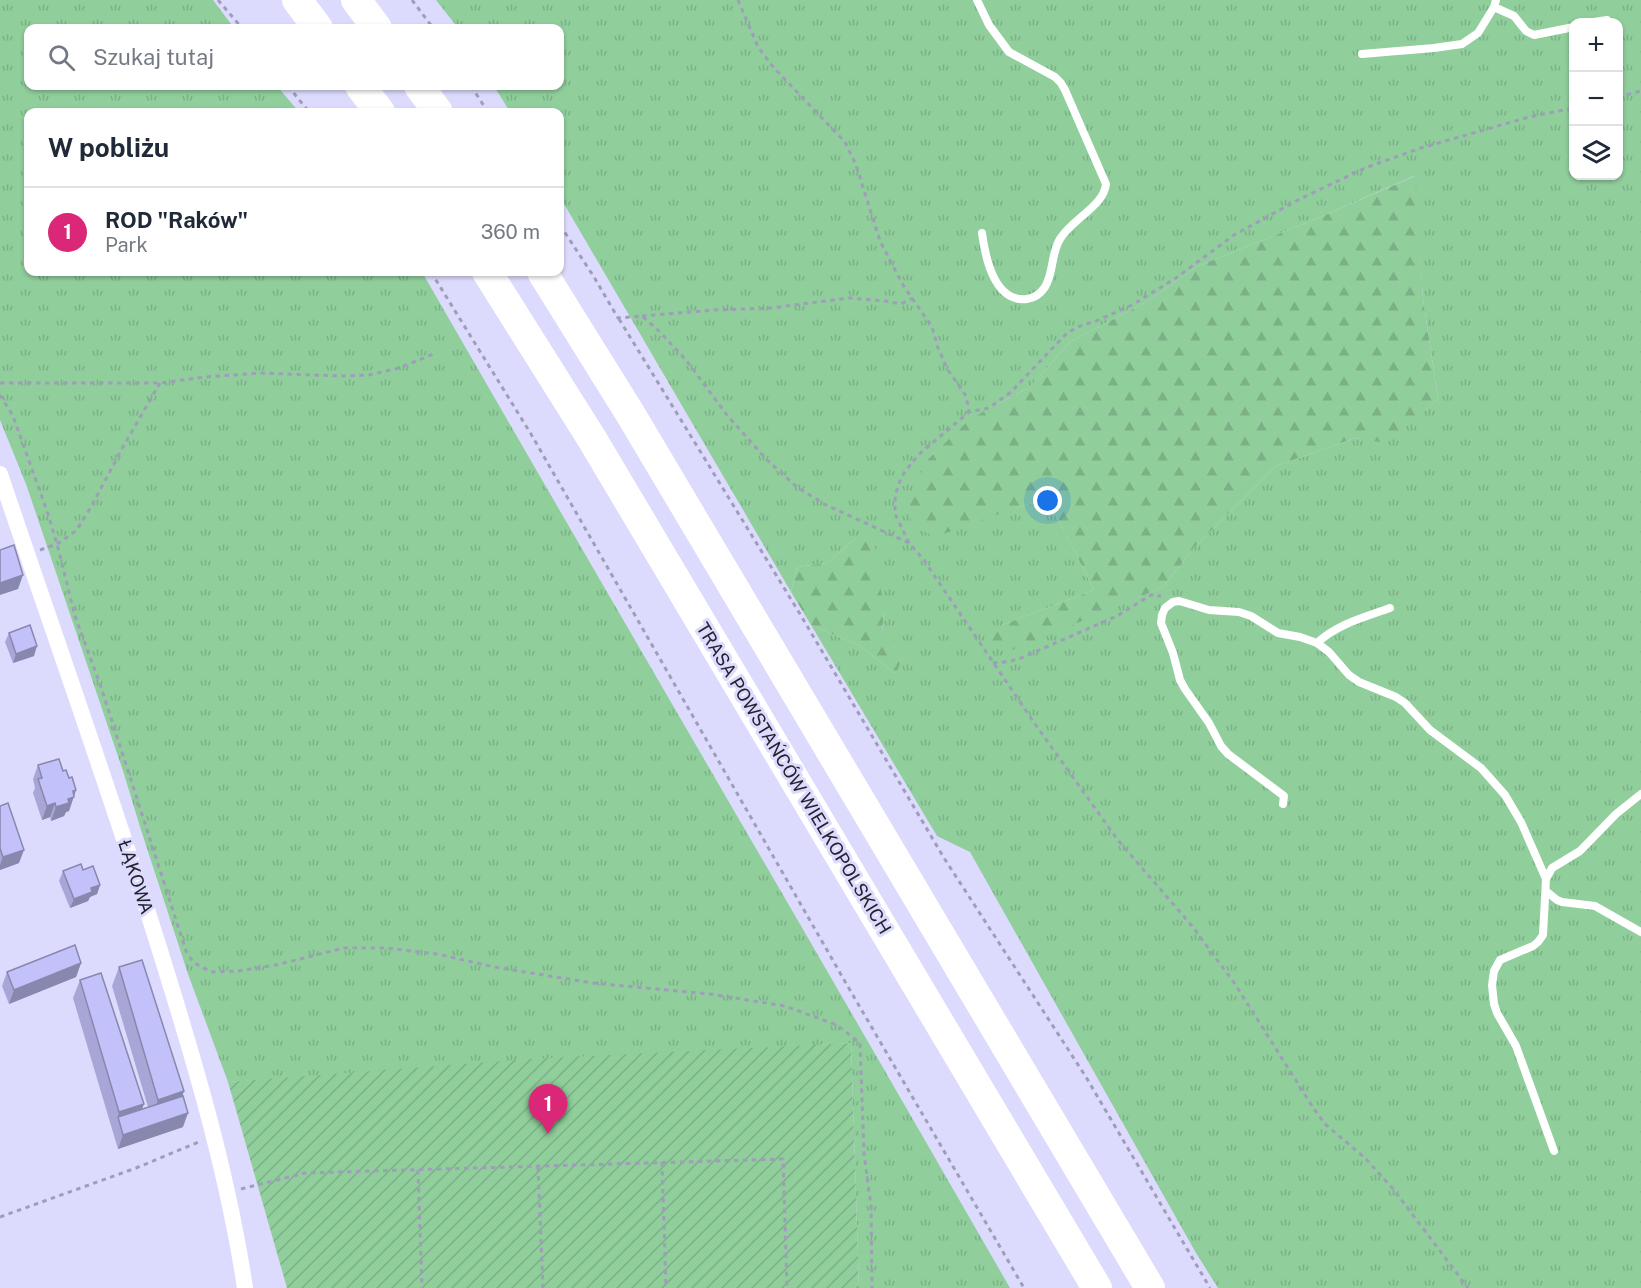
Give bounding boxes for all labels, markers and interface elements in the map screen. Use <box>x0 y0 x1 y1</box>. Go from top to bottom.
map controls <box>1569 18 1623 180</box>
button: + <box>1569 18 1623 72</box>
search box <box>24 24 564 90</box>
icon: search <box>45 41 78 74</box>
text: Szukaj tutaj <box>93 44 214 70</box>
button: − <box>1569 72 1623 126</box>
button: layers <box>1569 126 1623 180</box>
text: W pobliżu <box>48 132 169 163</box>
text: ROD "Raków" <box>105 207 248 233</box>
text: 1 <box>63 220 72 244</box>
text: 360 m <box>481 220 540 244</box>
text: Park <box>105 233 148 257</box>
your location <box>1033 486 1062 515</box>
street label: TRASA POWSTAŃCÓW WIELKOPOLSKICH <box>692 618 896 938</box>
street label: ŁĄKOWA <box>114 837 158 917</box>
pin: 1 <box>528 1084 568 1134</box>

